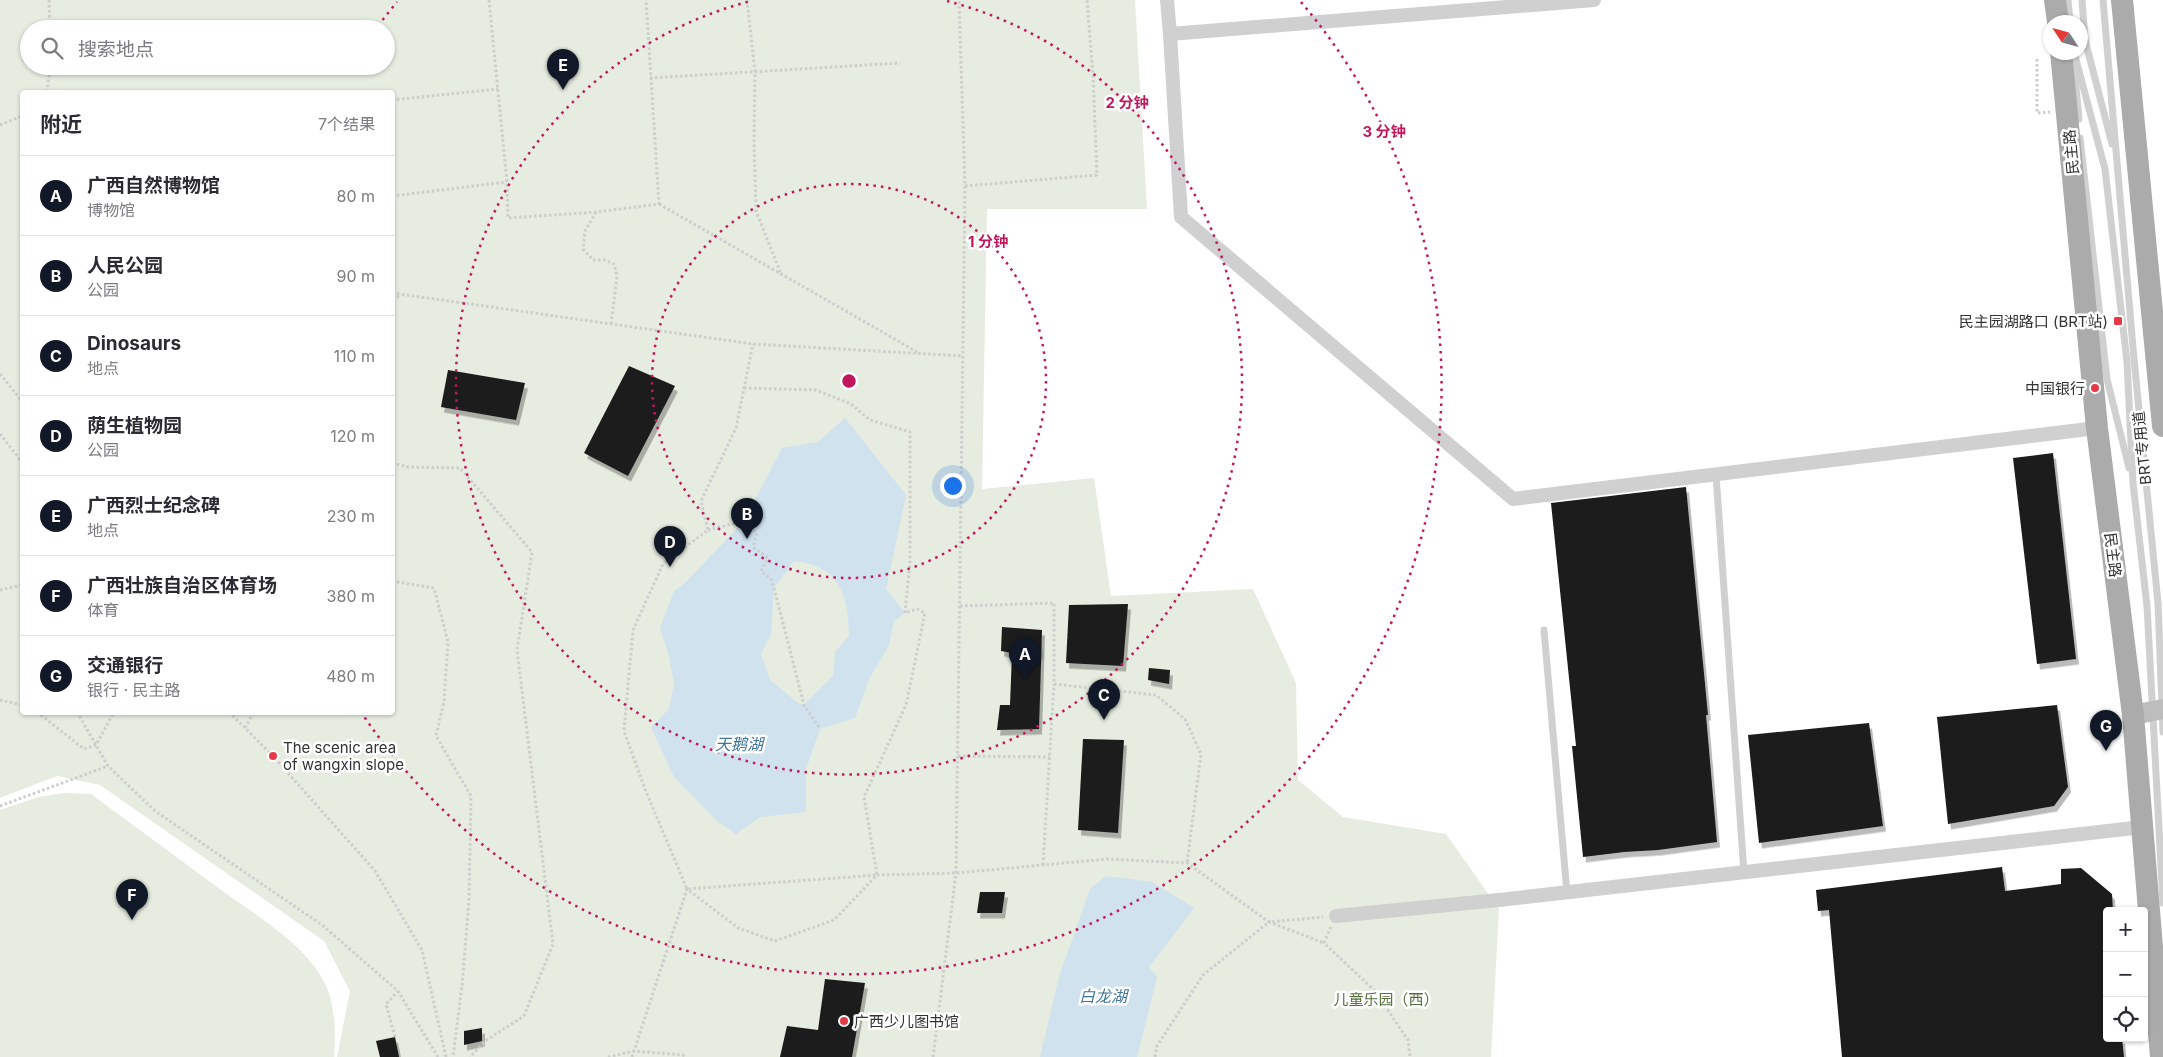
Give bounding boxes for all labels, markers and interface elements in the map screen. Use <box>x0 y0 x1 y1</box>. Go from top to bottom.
north arrow <box>2043 15 2088 60</box>
search box <box>20 20 395 75</box>
icon: search <box>38 34 66 62</box>
text: 搜索地点 <box>78 38 154 61</box>
pin: E <box>547 49 579 90</box>
text: 2 分钟 <box>1105 93 1149 112</box>
text: 附近 <box>40 112 82 137</box>
text: 7个结果 <box>318 114 375 134</box>
text: 3 分钟 <box>1362 122 1406 141</box>
street label: 民主路 <box>2060 129 2082 175</box>
text: 广西自然博物馆 <box>87 174 220 197</box>
text: A <box>50 186 62 206</box>
text: 80 m <box>336 186 375 206</box>
text: 博物馆 <box>87 200 135 220</box>
text: 1 分钟 <box>968 232 1008 251</box>
text: 人民公园 <box>87 254 163 277</box>
text: B <box>51 266 61 286</box>
text: 90 m <box>336 266 375 286</box>
text: 公园 <box>87 280 119 300</box>
place label: 民主园湖路口 (BRT站) <box>1959 312 2108 331</box>
marker: 民主园湖路口 (BRT站) <box>2112 315 2124 327</box>
text: Dinosaurs <box>87 332 181 355</box>
text: C <box>50 346 62 366</box>
text: 110 m <box>333 346 375 366</box>
text: 地点 <box>87 358 119 378</box>
centre of rings <box>840 372 858 390</box>
place label: 中国银行 <box>2025 379 2085 398</box>
marker: 中国银行 <box>2089 382 2101 394</box>
street label: BRT专用道 <box>2129 410 2155 486</box>
text: 荫生植物园 <box>87 414 182 437</box>
text: D <box>50 426 62 446</box>
text: 120 m <box>330 426 375 446</box>
text: 公园 <box>87 440 119 460</box>
your location <box>940 473 966 499</box>
text: 广西烈士纪念碑 <box>87 494 220 517</box>
pin: B <box>731 498 763 539</box>
text: E <box>51 506 61 526</box>
text: 230 m <box>327 506 375 526</box>
text: 地点 <box>87 520 119 540</box>
pin: D <box>654 526 686 567</box>
street label: 民主路 <box>2101 532 2125 578</box>
text: 广西壮族自治区体育场 <box>87 574 277 597</box>
text: F <box>51 586 61 606</box>
text: 380 m <box>327 586 375 606</box>
text: 体育 <box>87 600 119 620</box>
pin: A <box>1009 638 1041 679</box>
text: 交通银行 <box>87 654 163 677</box>
text: G <box>50 666 62 686</box>
text: 480 m <box>326 666 375 686</box>
pin: C <box>1088 679 1120 720</box>
text: 银行 · 民主路 <box>87 680 181 700</box>
pin: G <box>2090 710 2122 751</box>
water label: 天鹅湖 <box>715 734 766 754</box>
place label: The scenic area of wangxin slope <box>283 738 404 774</box>
marker: The scenic area of wangxin slope <box>267 750 279 762</box>
pin: F <box>116 879 148 920</box>
map controls <box>2103 907 2148 1042</box>
button: + <box>2103 907 2148 952</box>
button: − <box>2103 952 2148 997</box>
water label: 白龙湖 <box>1079 986 1130 1006</box>
park label: 儿童乐园（西） <box>1333 990 1439 1009</box>
button: locate <box>2103 997 2148 1042</box>
place label: 广西少儿图书馆 <box>854 1012 959 1031</box>
marker: 广西少儿图书馆 <box>838 1015 850 1027</box>

